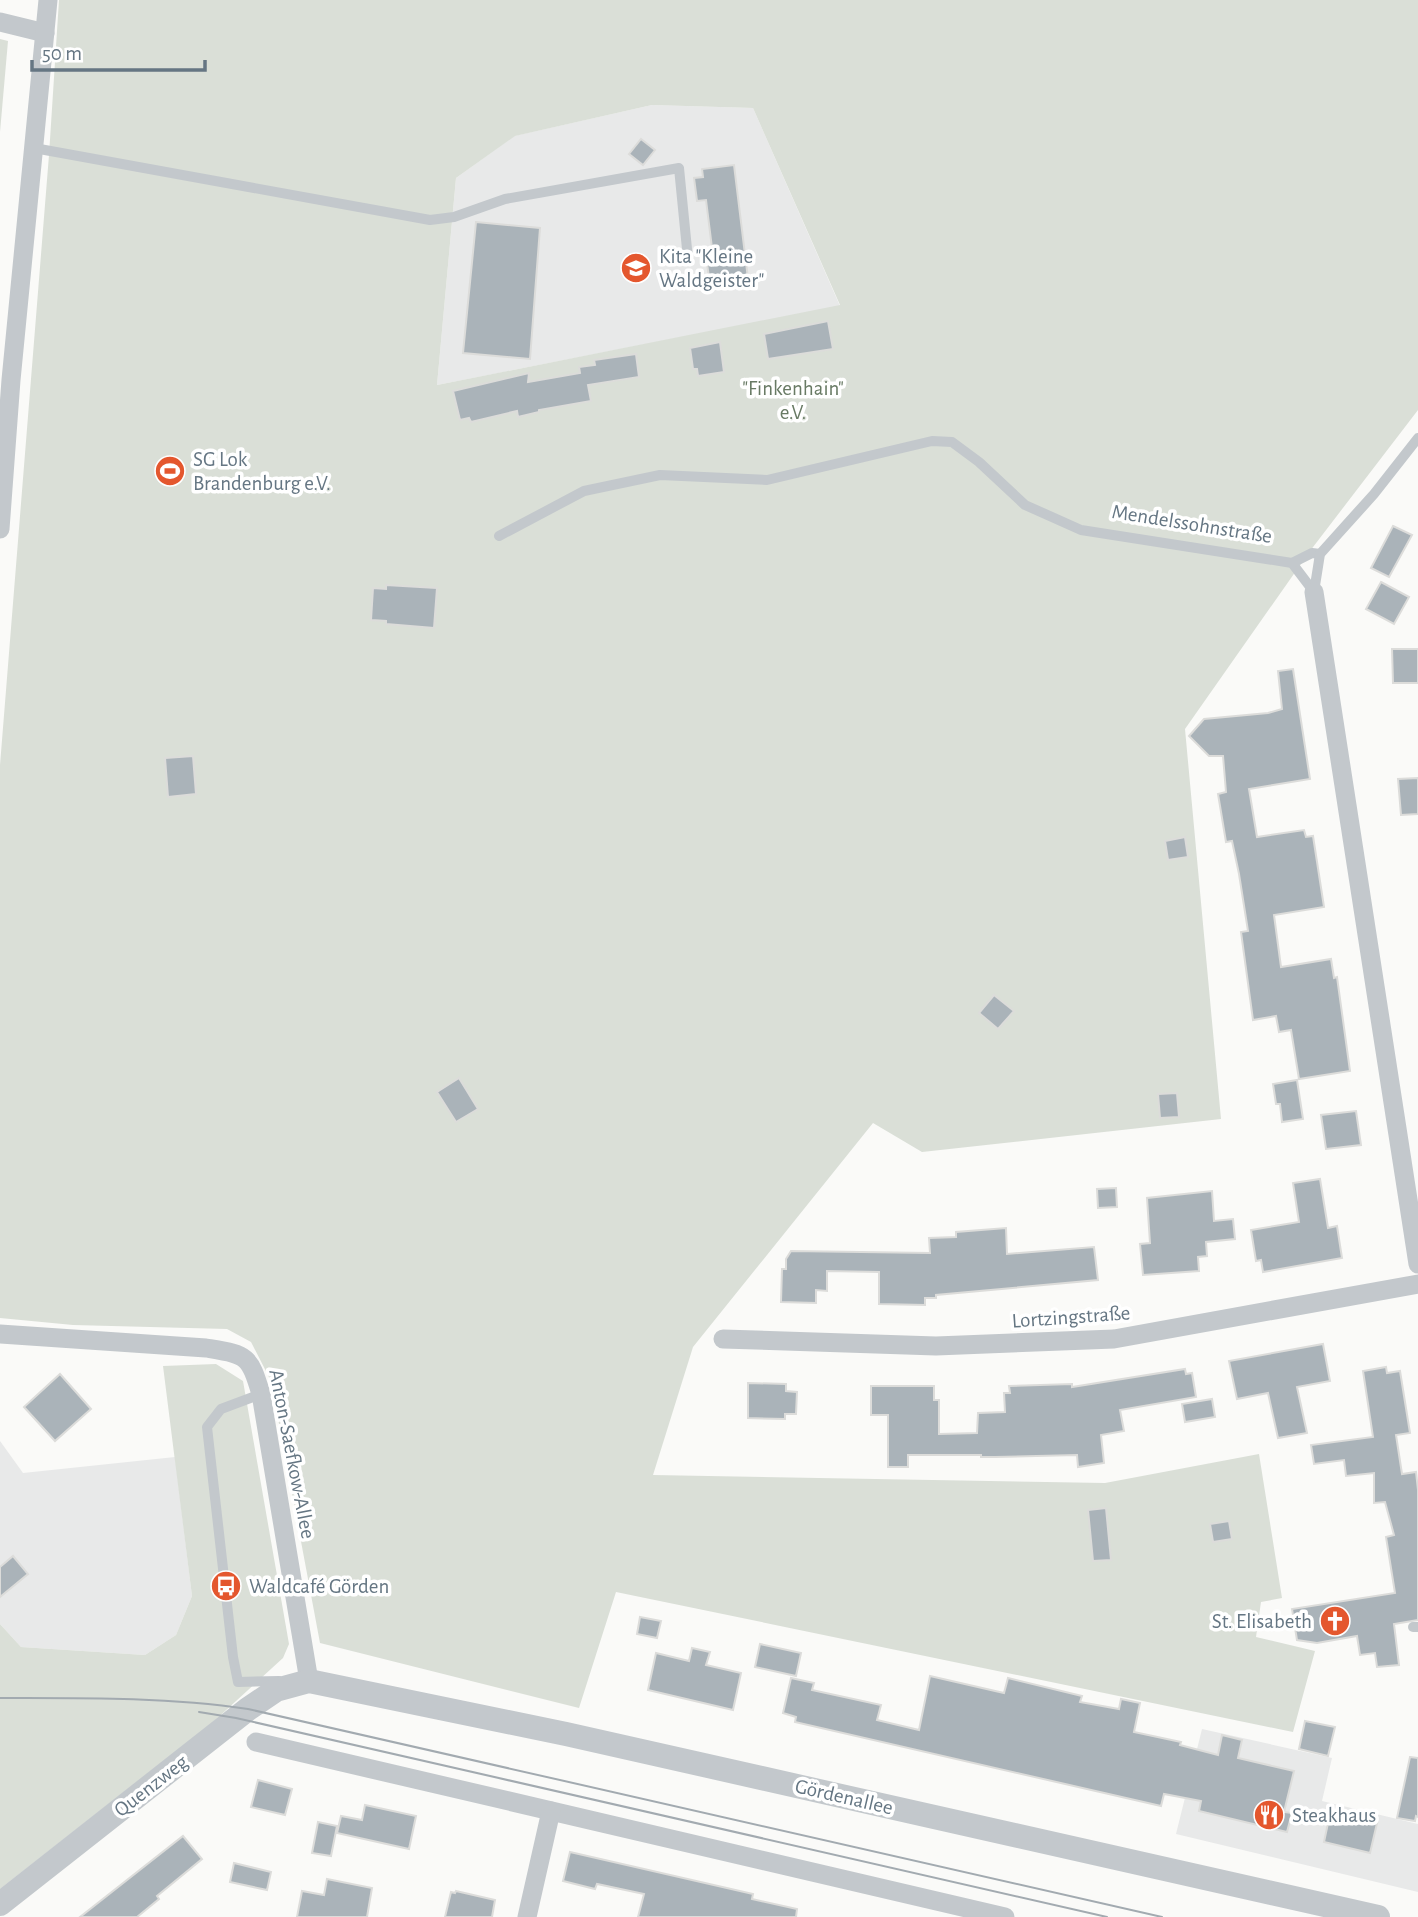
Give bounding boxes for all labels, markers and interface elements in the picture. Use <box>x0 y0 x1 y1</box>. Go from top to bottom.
scale bar <box>32 28 205 72</box>
text: 50 m <box>42 43 82 64</box>
place label: Kita "Kleine Waldgeister" <box>659 246 764 291</box>
school or university icon: Kita "Kleine Waldgeister" <box>619 251 653 285</box>
park label: "Finkenhain" e.V. <box>742 378 844 423</box>
place label: SG Lok Brandenburg e.V. <box>193 449 331 494</box>
sports icon: SG Lok Brandenburg e.V. <box>153 454 187 488</box>
street label: Mendelssohnstraße <box>1110 501 1274 547</box>
street label: Lortzingstraße <box>1011 1302 1131 1332</box>
street label: Anton-Saefkow-Allee <box>265 1367 319 1541</box>
bus stop icon: Waldcafé Görden <box>209 1569 243 1603</box>
place label: Waldcafé Görden <box>249 1576 389 1597</box>
church icon: St. Elisabeth <box>1318 1604 1352 1638</box>
place label: St. Elisabeth <box>1212 1611 1312 1632</box>
street label: Quenzweg <box>110 1751 192 1821</box>
street label: Gördenallee <box>793 1776 895 1818</box>
restaurant icon: Steakhaus <box>1252 1798 1286 1832</box>
place label: Steakhaus <box>1292 1805 1376 1826</box>

